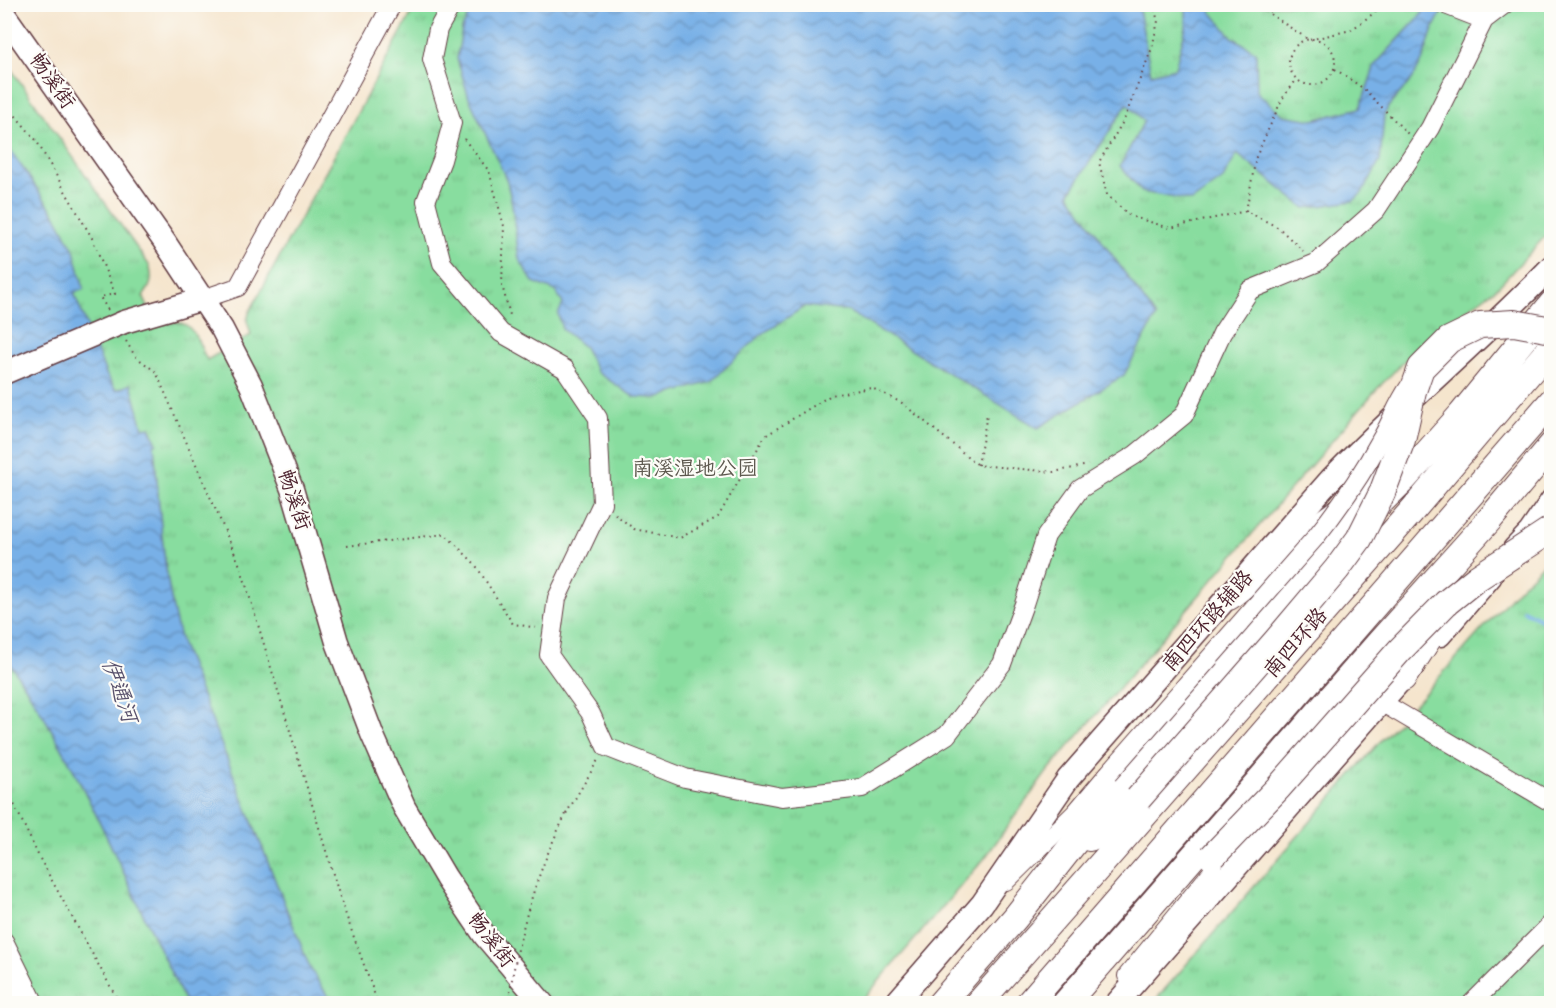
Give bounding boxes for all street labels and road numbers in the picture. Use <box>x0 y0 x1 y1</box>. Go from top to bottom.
street label: 畅溪街 <box>22 47 82 115</box>
street label: 畅溪街 <box>271 466 317 534</box>
street label: 南四环路辅路 <box>1156 564 1260 678</box>
street label: 南四环路 <box>1258 602 1334 684</box>
street label: 畅溪街 <box>461 906 521 974</box>

